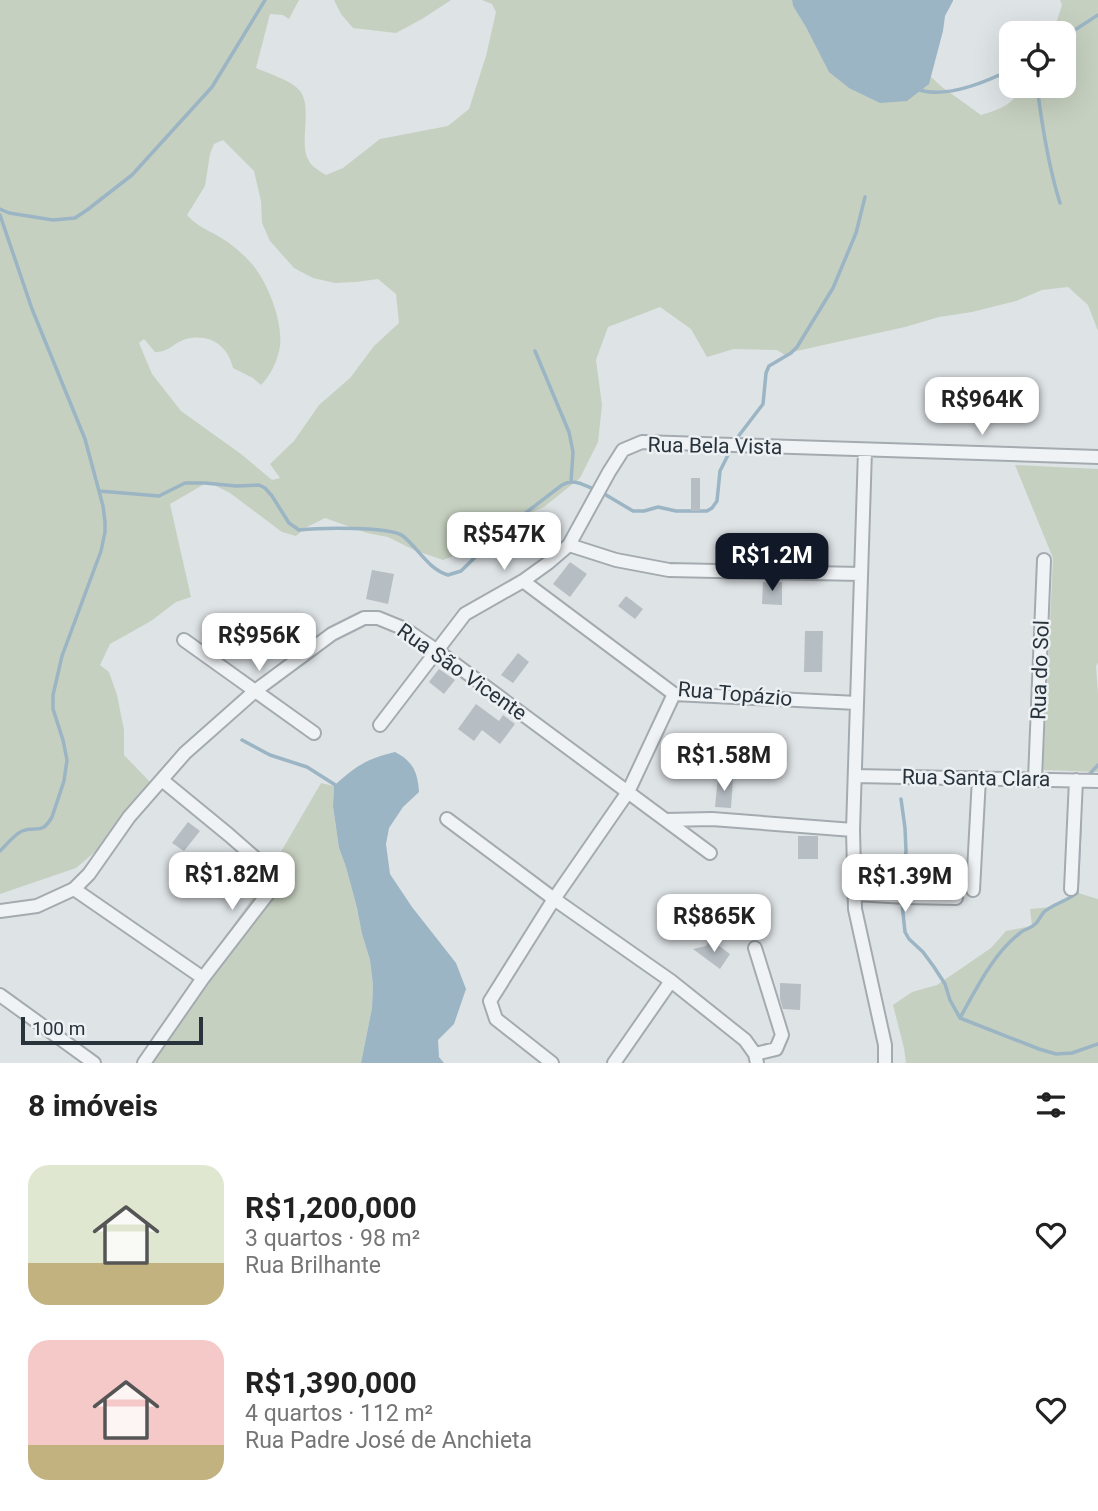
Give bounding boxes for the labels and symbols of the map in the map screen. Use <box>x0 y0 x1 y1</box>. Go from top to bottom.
pin: R$964K <box>925 378 1039 437</box>
street label: Rua Bela Vista <box>647 433 783 459</box>
pin: R$547K <box>447 512 561 572</box>
pin: R$1.2M <box>715 534 829 593</box>
pin: R$956K <box>202 614 316 673</box>
street label: Rua São Vicente <box>393 618 531 726</box>
street label: Rua do Sol <box>1026 620 1054 720</box>
street label: Rua Topázio <box>677 677 793 711</box>
pin: R$1.58M <box>659 734 789 793</box>
street label: Rua Santa Clara <box>902 765 1050 791</box>
pin: R$1.82M <box>167 852 297 912</box>
pin: R$1.39M <box>840 855 970 914</box>
pin: R$865K <box>657 894 771 954</box>
scale bar <box>21 1014 203 1046</box>

